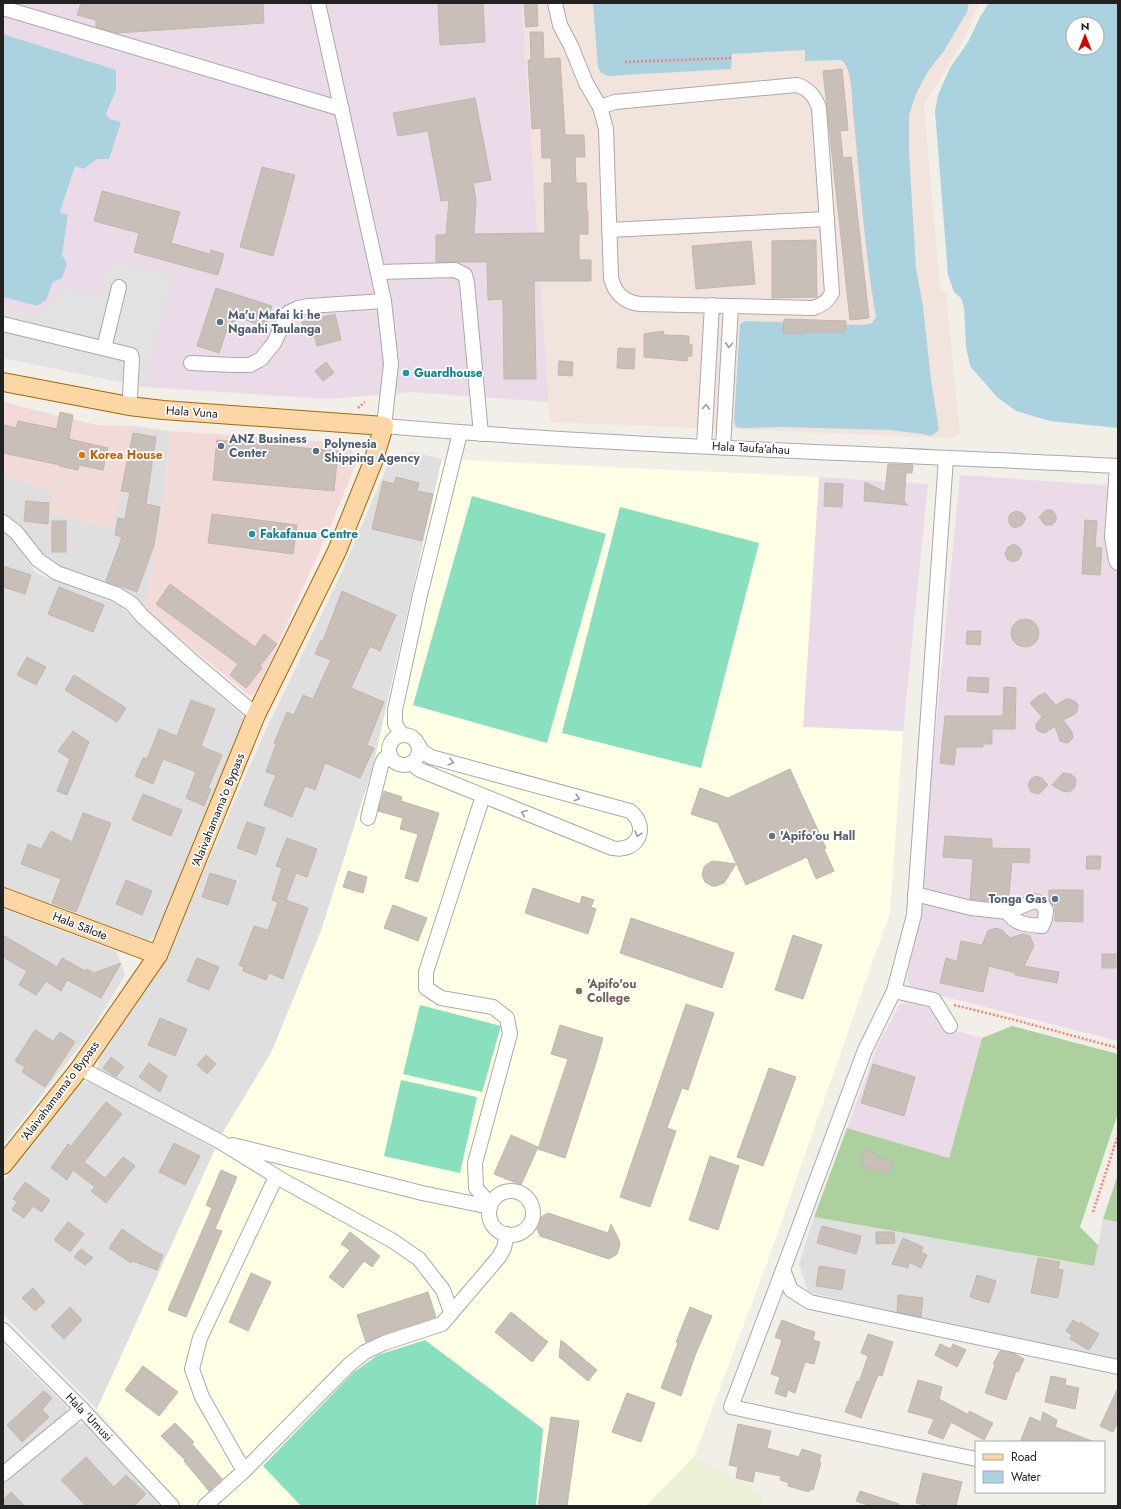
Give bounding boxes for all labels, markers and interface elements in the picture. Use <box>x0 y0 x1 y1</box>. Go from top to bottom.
north arrow <box>1065 16 1105 56</box>
text: N <box>1081 18 1089 34</box>
place label: Ma'u Mafai ki he Ngaahi Taulanga <box>228 306 321 338</box>
marker: Ma'u Mafai ki he Ngaahi Taulanga <box>215 317 225 327</box>
one-way arrow <box>725 342 733 348</box>
place label: Guardhouse <box>414 364 483 382</box>
marker: Guardhouse <box>401 368 411 378</box>
street label: Hala Vuna <box>165 401 219 423</box>
one-way arrow <box>702 404 710 410</box>
place label: ANZ Business Center <box>228 430 307 462</box>
place label: Polynesia Shipping Agency <box>324 435 420 467</box>
street label: Hala Taufa'ahau <box>712 437 790 459</box>
marker: ANZ Business Center <box>216 441 226 451</box>
place label: Korea House <box>90 446 163 464</box>
marker: Polynesia Shipping Agency <box>311 446 321 456</box>
marker: Korea House <box>77 450 87 460</box>
place label: Fakafanua Centre <box>260 525 358 543</box>
marker: Fakafanua Centre <box>247 529 257 539</box>
street label: 'Alaivahamama'o Bypass <box>187 750 249 870</box>
one-way arrow <box>448 758 455 766</box>
one-way arrow <box>573 793 580 802</box>
one-way arrow <box>521 809 528 817</box>
place label: 'Apifo'ou Hall <box>780 827 855 845</box>
one-way arrow <box>634 831 643 838</box>
marker: 'Apifo'ou Hall <box>767 831 777 841</box>
place label: Tonga Gas <box>988 890 1048 908</box>
marker: Tonga Gas <box>1050 894 1060 904</box>
street label: Hala Sālote <box>50 907 110 945</box>
place label: 'Apifo'ou College <box>587 975 636 1007</box>
marker: 'Apifo'ou College <box>574 986 584 996</box>
street label: 'Alaivahamama'o Bypass <box>16 1037 104 1145</box>
street label: Hala 'Umusi <box>61 1389 117 1445</box>
legend <box>975 1441 1105 1493</box>
text: Road <box>1011 1448 1037 1466</box>
text: Water <box>1011 1468 1042 1486</box>

